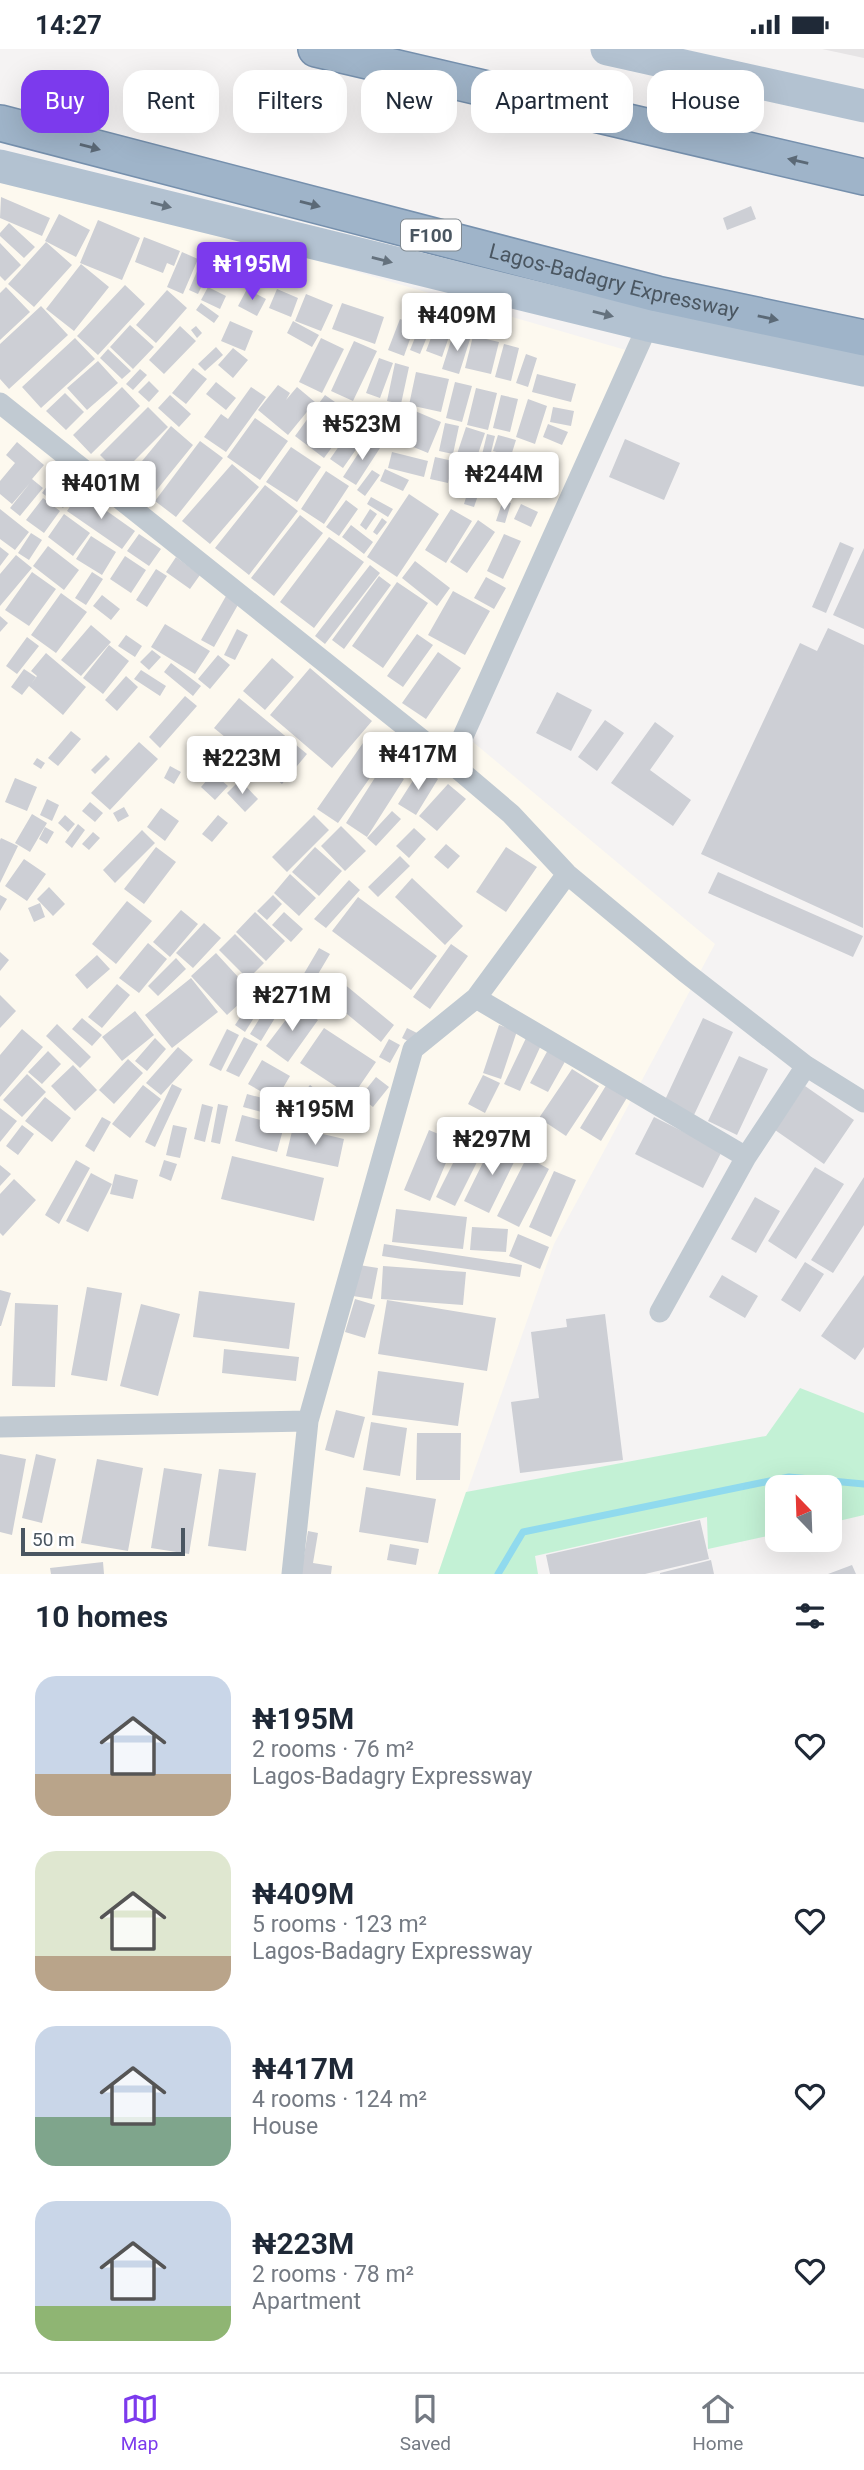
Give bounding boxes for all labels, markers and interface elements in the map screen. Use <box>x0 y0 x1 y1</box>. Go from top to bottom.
text: 14:27 <box>35 10 102 40</box>
chip: Buy <box>21 70 109 133</box>
chip: Rent <box>123 70 219 133</box>
chip: Filters <box>233 70 347 133</box>
chip: New <box>361 70 457 133</box>
chip: Apartment <box>471 70 633 133</box>
chip: House <box>647 70 764 133</box>
one-way arrow <box>79 142 101 153</box>
one-way arrow <box>786 155 808 166</box>
one-way arrow <box>299 199 321 210</box>
one-way arrow <box>151 200 173 211</box>
road number: F100 <box>401 219 461 251</box>
street label: Lagos-Badagry Expressway <box>487 239 741 323</box>
pin: ₦195M <box>203 243 301 302</box>
text: ₦195M <box>213 251 291 278</box>
one-way arrow <box>371 255 393 266</box>
pin: ₦409M <box>408 293 506 353</box>
text: ₦409M <box>418 302 496 329</box>
one-way arrow <box>592 309 614 320</box>
one-way arrow <box>757 313 779 324</box>
pin: ₦523M <box>313 403 411 462</box>
text: ₦523M <box>323 411 401 438</box>
pin: ₦244M <box>455 453 553 512</box>
pin: ₦401M <box>52 461 150 521</box>
text: ₦244M <box>465 461 543 488</box>
text: ₦401M <box>62 470 140 497</box>
pin: ₦417M <box>369 733 467 792</box>
pin: ₦223M <box>193 737 291 796</box>
text: ₦417M <box>379 741 457 768</box>
text: ₦223M <box>203 745 281 772</box>
pin: ₦271M <box>243 974 341 1033</box>
text: ₦271M <box>253 982 331 1009</box>
pin: ₦195M <box>266 1087 364 1147</box>
text: ₦195M <box>276 1096 354 1123</box>
pin: ₦297M <box>443 1117 541 1177</box>
text: ₦297M <box>453 1126 531 1153</box>
north arrow <box>765 1475 842 1552</box>
map controls <box>765 1475 842 1552</box>
scale bar <box>21 1525 186 1557</box>
text: 50 m <box>32 1528 75 1551</box>
icon: filters <box>791 1597 829 1635</box>
text: 10 homes <box>35 1599 168 1634</box>
text: ₦195M <box>252 1701 354 1736</box>
icon: home <box>91 1704 175 1788</box>
icon: heart <box>791 1727 829 1765</box>
text: 2 rooms · 76 m² <box>252 1736 414 1763</box>
text: Lagos-Badagry Expressway <box>252 1763 532 1790</box>
text: ₦409M <box>252 1876 354 1911</box>
icon: home <box>91 1879 175 1963</box>
icon: heart <box>791 1902 829 1940</box>
text: 5 rooms · 123 m² <box>252 1911 427 1938</box>
text: Lagos-Badagry Expressway <box>252 1938 532 1965</box>
text: ₦417M <box>252 2051 354 2086</box>
icon: home <box>91 2054 175 2138</box>
icon: heart <box>791 2077 829 2115</box>
text: 4 rooms · 124 m² <box>252 2086 427 2113</box>
text: House <box>252 2113 318 2140</box>
text: ₦223M <box>252 2226 354 2261</box>
icon: home <box>91 2229 175 2313</box>
icon: heart <box>791 2252 829 2290</box>
text: 2 rooms · 78 m² <box>252 2261 414 2288</box>
text: Apartment <box>252 2288 361 2315</box>
tab: Map <box>121 2390 159 2455</box>
tab: Saved <box>400 2390 451 2455</box>
tab: Home <box>692 2390 743 2455</box>

